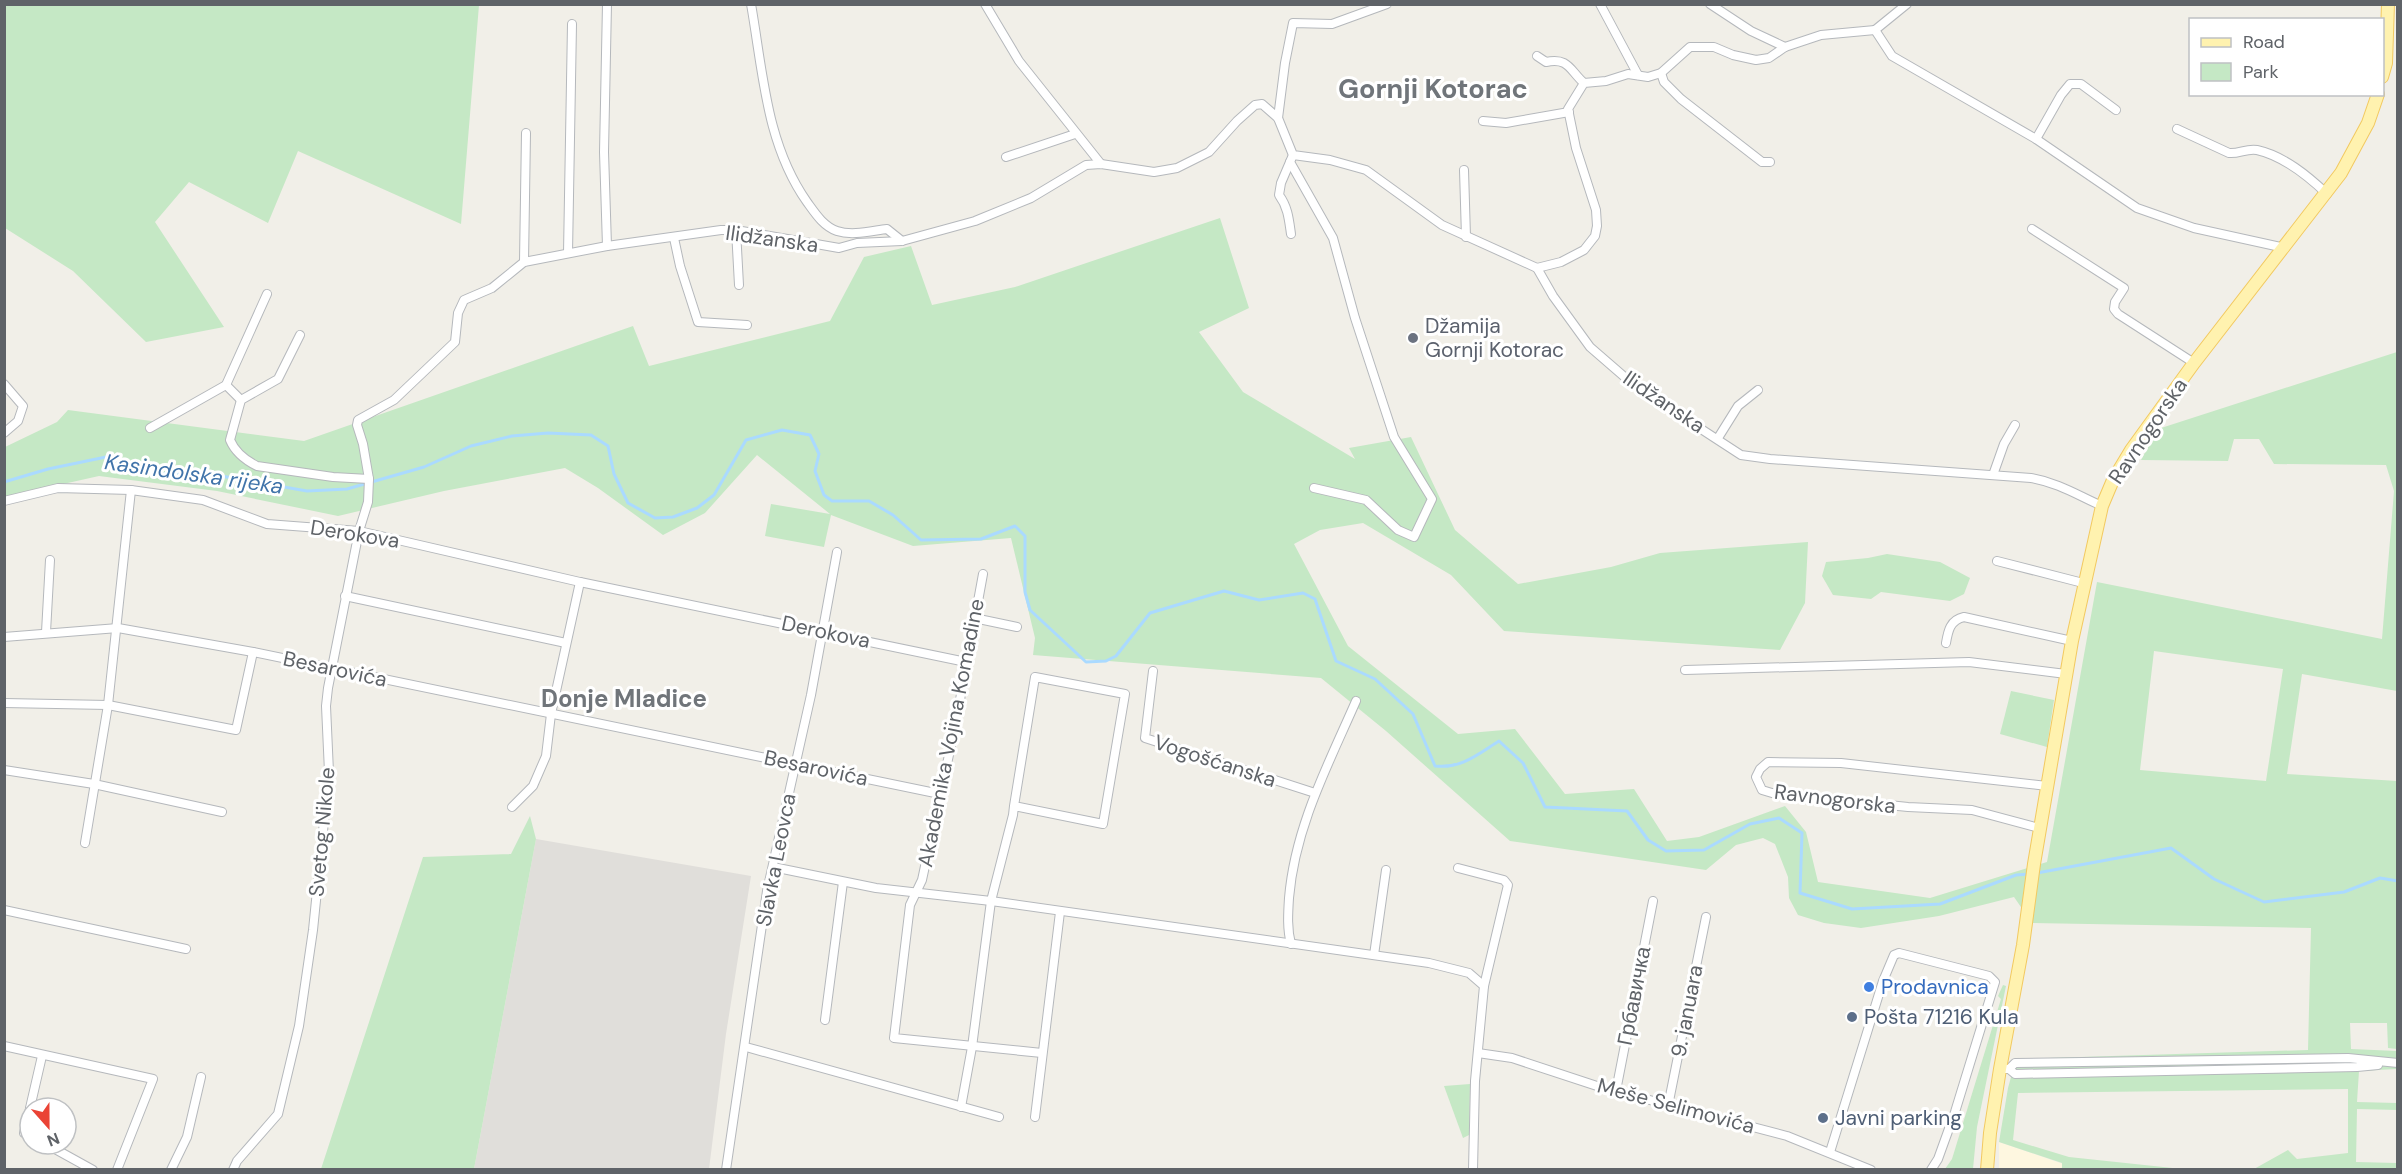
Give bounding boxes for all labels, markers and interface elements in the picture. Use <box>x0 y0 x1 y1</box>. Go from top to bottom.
legend <box>2189 18 2384 96</box>
text: Road <box>2243 30 2285 54</box>
text: Park <box>2243 60 2279 84</box>
district label: Gornji Kotorac <box>1338 71 1528 106</box>
street label: Ilidžanska <box>724 219 820 259</box>
place label: Džamija Gornji Kotorac <box>1425 312 1564 364</box>
marker: Džamija Gornji Kotorac <box>1406 331 1420 345</box>
street label: Ilidžanska <box>1617 364 1711 440</box>
street label: Ravnogorska <box>2102 372 2194 490</box>
water label: Kasindolska rijeka <box>103 447 285 501</box>
street label: Derokova <box>308 513 402 555</box>
street label: Akademika Vojina Komadine <box>911 596 991 870</box>
street label: Derokova <box>779 609 873 655</box>
street label: Besarovića <box>281 644 389 694</box>
district label: Donje Mladice <box>541 683 707 714</box>
street label: Vogošćanska <box>1150 728 1280 794</box>
street label: Besarovića <box>762 743 870 793</box>
street label: Svetog Nikole <box>302 766 342 898</box>
street label: Ravnogorska <box>1773 778 1897 820</box>
street label: Slavka Leovca <box>749 791 803 929</box>
street label: Грбавичка <box>1611 944 1657 1048</box>
street label: 9. januara <box>1664 962 1710 1060</box>
place label: Prodavnica <box>1881 973 1989 1001</box>
marker: Prodavnica <box>1862 980 1876 994</box>
place label: Pošta 71216 Kula <box>1864 1003 2019 1031</box>
marker: Pošta 71216 Kula <box>1845 1010 1859 1024</box>
street label: Meše Selimovića <box>1594 1072 1758 1140</box>
north arrow <box>18 1096 78 1156</box>
place label: Javni parking <box>1835 1104 1962 1132</box>
marker: Javni parking <box>1816 1111 1830 1125</box>
text: N <box>44 1128 62 1151</box>

